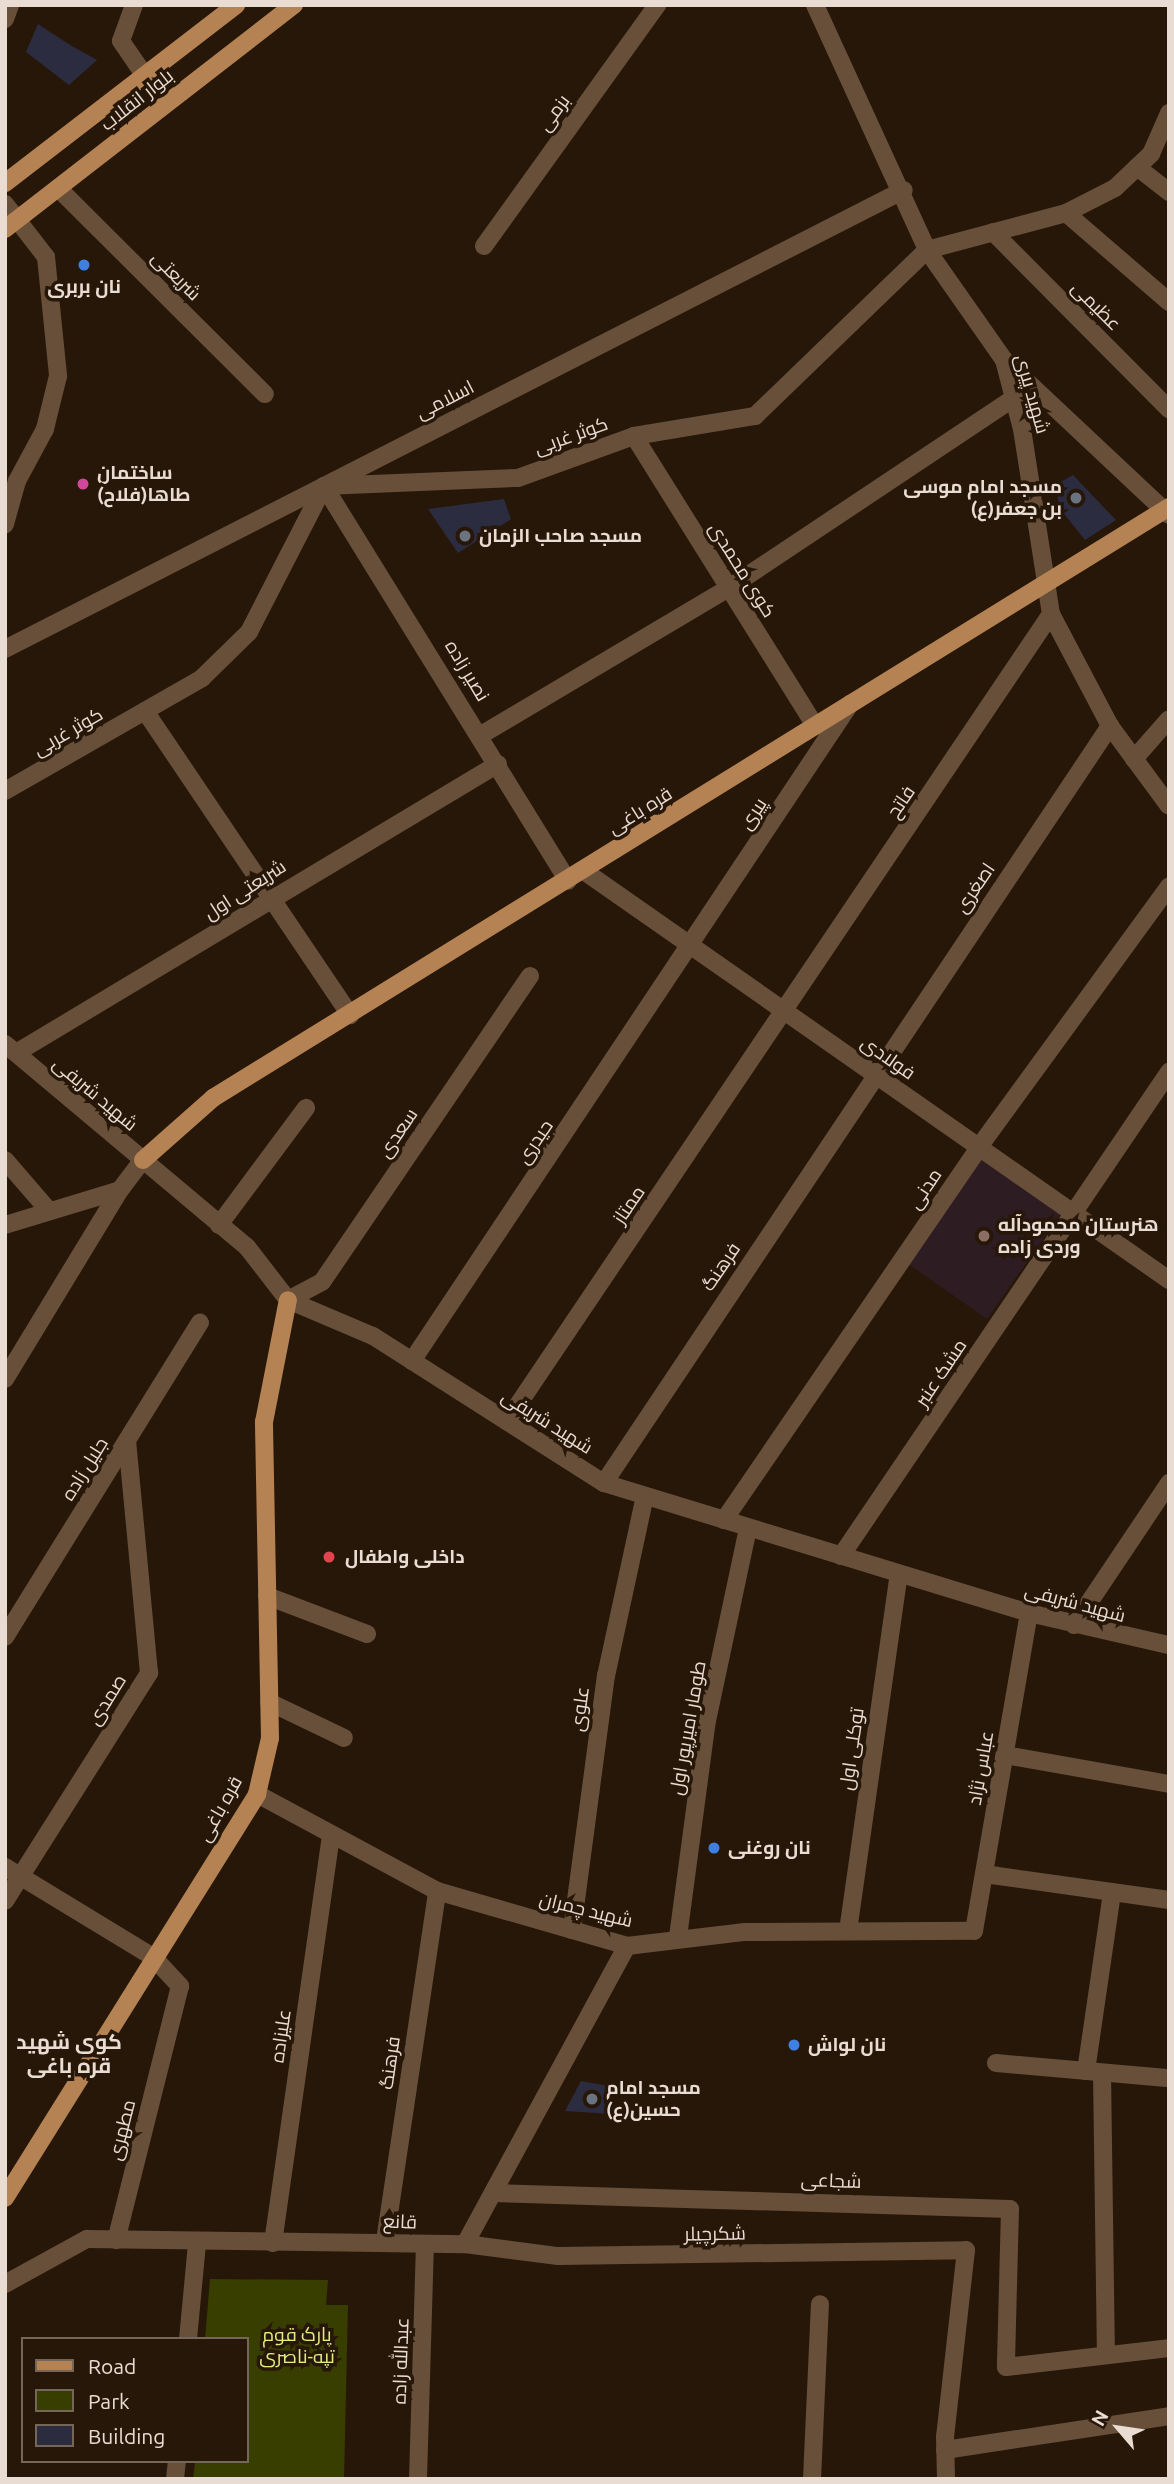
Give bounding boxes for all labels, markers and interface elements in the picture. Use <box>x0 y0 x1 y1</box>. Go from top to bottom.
street label: بلوار انقلاب <box>96 64 178 136</box>
street label: بزمی <box>533 90 575 136</box>
street label: شریعتی <box>147 247 205 305</box>
marker: نان بربری <box>76 257 92 273</box>
place label: نان بربری <box>47 276 121 298</box>
street label: عظیمی <box>1066 276 1126 336</box>
street label: شهید پیری <box>1010 352 1054 436</box>
street label: اسلامی <box>412 376 478 424</box>
street label: کوثر غربی <box>531 412 611 460</box>
place label: ساختمان طاها(فلاح) <box>97 462 191 506</box>
marker: ساختمان طاها(فلاح) <box>75 476 91 492</box>
place label: مسجد امام موسی بن جعفر(ع) <box>903 476 1062 520</box>
marker: مسجد امام موسی بن جعفر(ع) <box>1068 490 1084 506</box>
street label: کوی محمدی <box>704 518 780 622</box>
place label: مسجد صاحب الزمان <box>479 525 642 547</box>
marker: مسجد صاحب الزمان <box>457 528 473 544</box>
street label: نصیر زاده <box>440 636 494 706</box>
street label: کوثر غربی <box>29 703 107 761</box>
street label: فاتح <box>882 781 920 823</box>
street label: قره باغی <box>604 782 676 840</box>
street label: پیری <box>734 794 772 834</box>
street label: شریعتی اول <box>200 855 290 925</box>
street label: اصغری <box>950 859 1000 917</box>
street label: فولادی <box>856 1031 920 1085</box>
street label: شهید شریفى <box>48 1052 142 1136</box>
street label: سعدی <box>373 1104 423 1162</box>
street label: حیدری <box>512 1116 558 1168</box>
street label: مدنی <box>903 1164 947 1214</box>
street label: ممتاز <box>608 1182 650 1228</box>
place label: هنرستان محمودآله وردی زاده <box>998 1214 1159 1258</box>
marker: هنرستان محمودآله وردی زاده <box>976 1228 992 1244</box>
street label: فرهنگ <box>697 1238 745 1296</box>
street label: مشک عنبر <box>910 1335 972 1411</box>
street label: شهید شریفى <box>497 1385 597 1459</box>
street label: جلیل زاده <box>57 1433 113 1505</box>
place label: داخلی واطفال <box>345 1546 465 1568</box>
marker: داخلی واطفال <box>319 1547 339 1567</box>
street label: شهید شریفى <box>1022 1579 1128 1627</box>
street label: طومار امیرپور اول <box>665 1659 711 1797</box>
street label: صمدی <box>83 1670 131 1730</box>
street label: علوی <box>566 1685 594 1733</box>
street label: توکلی اول <box>835 1706 869 1792</box>
street label: عباس نژاد <box>963 1729 999 1807</box>
street label: قره باغی <box>193 1772 247 1846</box>
place label: نان روغنی <box>728 1837 811 1859</box>
marker: نان روغنی <box>706 1840 722 1856</box>
street label: شهید چمران <box>537 1887 635 1933</box>
street label: علیزاده <box>266 2008 296 2064</box>
district label: کوی شهید قره باغی <box>16 2028 122 2078</box>
place label: نان لواش <box>808 2034 886 2056</box>
street label: فرهنگ <box>375 2035 405 2091</box>
marker: نان لواش <box>786 2037 802 2053</box>
place label: مسجد امام حسین(ع) <box>606 2077 701 2121</box>
marker: مسجد امام حسین(ع) <box>584 2091 600 2107</box>
street label: مطهری <box>103 2097 141 2163</box>
street label: شجاعی <box>800 2169 862 2193</box>
street label: قانع <box>383 2210 417 2234</box>
street label: شکرچیلر <box>684 2222 746 2246</box>
street label: عبدالله زاده <box>388 2317 414 2405</box>
park label: پارک قوم تپه-ناصری <box>259 2324 335 2368</box>
legend <box>21 2337 248 2463</box>
text: Road <box>88 2354 136 2378</box>
text: Park <box>88 2389 130 2413</box>
north arrow <box>1083 2393 1153 2463</box>
text: N <box>1087 2406 1113 2429</box>
text: Building <box>88 2424 165 2448</box>

